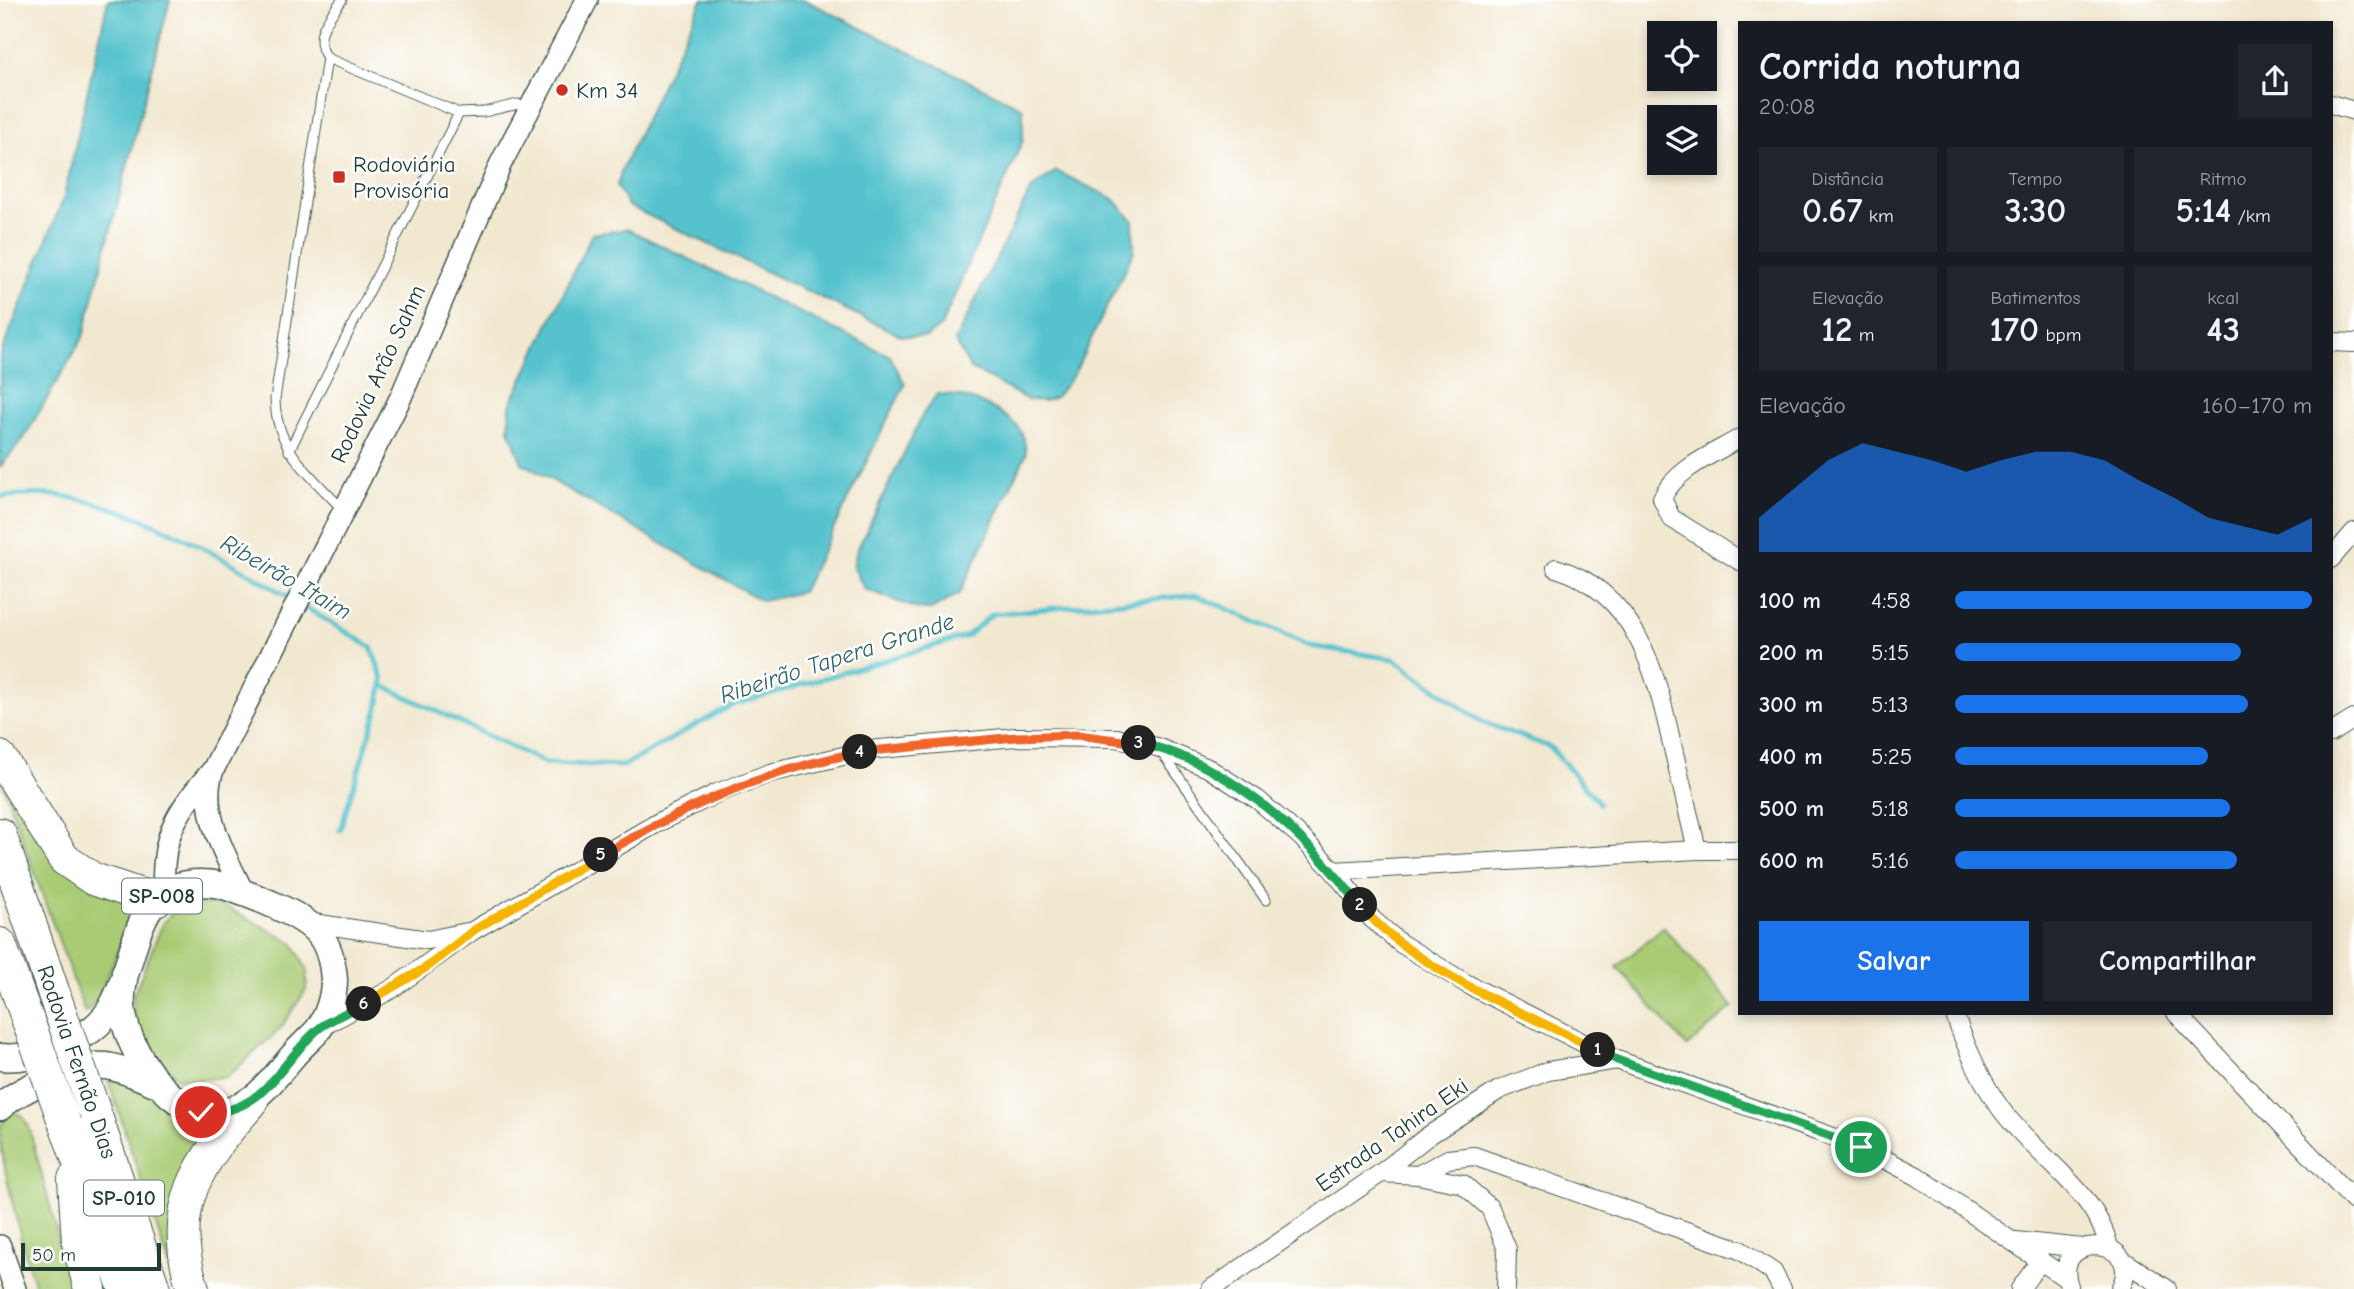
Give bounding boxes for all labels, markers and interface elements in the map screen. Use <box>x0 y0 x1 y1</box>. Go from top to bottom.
map controls <box>1647 21 1717 175</box>
button: locate <box>1647 21 1717 91</box>
button: share <box>2238 44 2312 118</box>
text: Corrida noturna <box>1759 45 2022 89</box>
place label: Km 34 <box>576 77 638 104</box>
marker: Km 34 <box>554 82 570 98</box>
text: 20:08 <box>1759 93 1815 120</box>
button: layers <box>1647 105 1717 175</box>
place label: Rodoviária Provisória <box>353 151 456 204</box>
text: Distância <box>1812 168 1884 190</box>
text: Tempo <box>2009 168 2062 190</box>
text: Ritmo <box>2200 168 2247 190</box>
marker: Rodoviária Provisória <box>331 169 347 185</box>
text: 0.67 <box>1802 190 1862 231</box>
text: 3:30 <box>2005 190 2066 231</box>
text: 5:14 <box>2176 190 2231 231</box>
text: km <box>1862 205 1894 227</box>
text: /km <box>2231 205 2271 227</box>
street label: Rodovia Arão Sahm <box>325 281 431 467</box>
text: Elevação <box>1812 287 1884 309</box>
text: Batimentos <box>1991 287 2080 309</box>
text: kcal <box>2207 287 2239 309</box>
text: 12 <box>1821 309 1852 350</box>
text: 170 <box>1990 309 2039 350</box>
text: 43 <box>2206 309 2240 350</box>
text: m <box>1852 324 1874 346</box>
text: bpm <box>2039 324 2081 346</box>
text: Elevação <box>1759 392 1846 419</box>
text: 160–170 m <box>2202 392 2312 419</box>
water label: Ribeirão Itaim <box>216 528 356 626</box>
text: 100 m <box>1759 587 1821 614</box>
text: 4:58 <box>1871 587 1911 614</box>
water label: Ribeirão Tapera Grande <box>716 607 958 709</box>
text: 200 m <box>1759 639 1823 666</box>
text: 5:15 <box>1871 639 1909 666</box>
text: 300 m <box>1759 691 1823 718</box>
text: 5:13 <box>1871 691 1908 718</box>
pin: 3 <box>1122 726 1156 760</box>
text: 3 <box>1134 731 1143 753</box>
pin: 4 <box>842 734 878 770</box>
text: 4 <box>855 740 864 762</box>
text: 400 m <box>1759 743 1823 770</box>
text: 5:25 <box>1871 743 1912 770</box>
text: 500 m <box>1759 795 1824 822</box>
text: 5:18 <box>1871 795 1909 822</box>
pin: 5 <box>584 838 618 872</box>
text: 5 <box>595 843 606 865</box>
text: 600 m <box>1759 847 1824 874</box>
text: 5:16 <box>1871 847 1909 874</box>
road number: SP-008 <box>122 878 202 914</box>
pin: 2 <box>1342 888 1378 922</box>
text: 2 <box>1355 893 1364 915</box>
button: Salvar <box>1759 921 2029 1001</box>
button: Compartilhar <box>2043 921 2312 1001</box>
street label: Rodovia Fernão Dias <box>31 962 123 1162</box>
pin: 6 <box>346 986 382 1021</box>
text: 6 <box>359 992 368 1014</box>
pin: 1 <box>1580 1032 1616 1068</box>
text: 1 <box>1594 1038 1601 1060</box>
street label: Estrada Tahira Eki <box>1311 1072 1473 1198</box>
pin <box>171 1082 231 1142</box>
icon: check <box>182 1093 220 1131</box>
pin <box>1831 1117 1891 1177</box>
icon: arrive <box>1842 1128 1880 1166</box>
road number: SP-010 <box>84 1180 164 1216</box>
scale bar <box>21 1240 161 1272</box>
text: 50 m <box>32 1244 76 1266</box>

